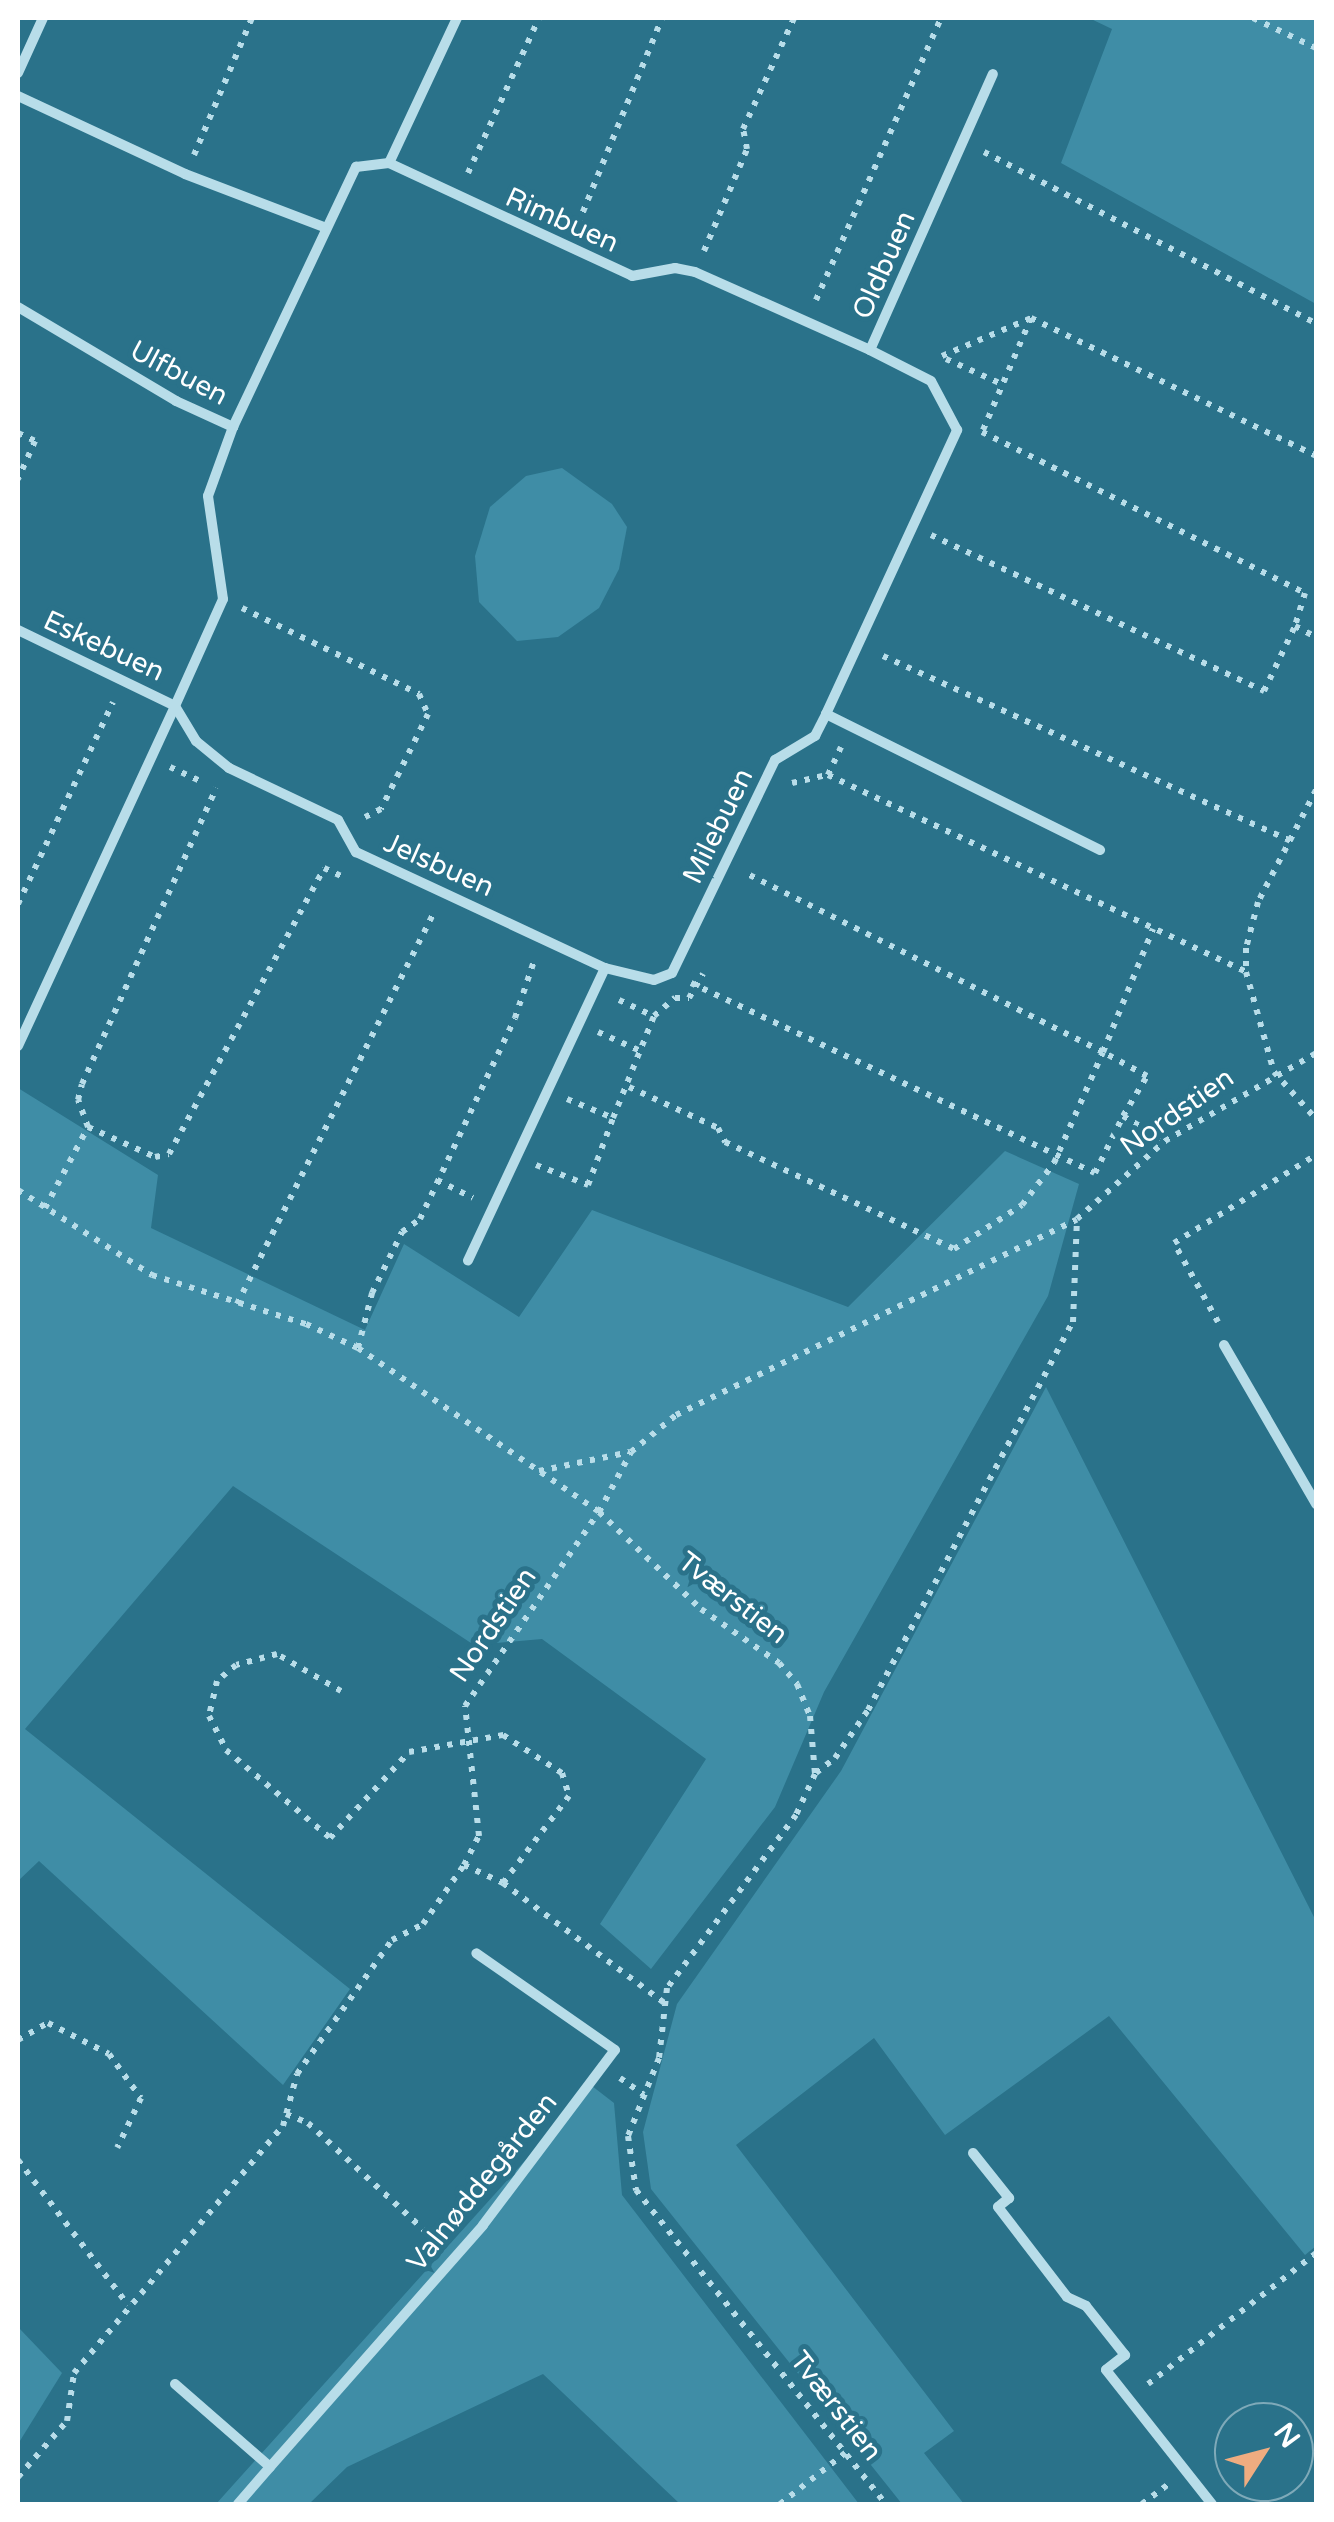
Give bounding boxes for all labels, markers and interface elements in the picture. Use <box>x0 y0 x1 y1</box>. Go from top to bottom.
street label: Rimbuen <box>500 180 624 260</box>
street label: Oldbuen <box>845 206 923 324</box>
street label: Ulfbuen <box>124 333 234 413</box>
street label: Eskebuen <box>38 603 170 689</box>
street label: Milebuen <box>676 763 760 889</box>
street label: Jelsbuen <box>379 826 499 904</box>
street label: Nordstien <box>1114 1061 1240 1163</box>
street label: Tværstien <box>671 1545 795 1651</box>
street label: Nordstien <box>442 1561 544 1689</box>
street label: Valnøddegården <box>400 2086 564 2278</box>
street label: Tværstien <box>783 2344 889 2468</box>
north arrow <box>1214 2402 1314 2502</box>
text: N <box>1266 2416 1307 2455</box>

